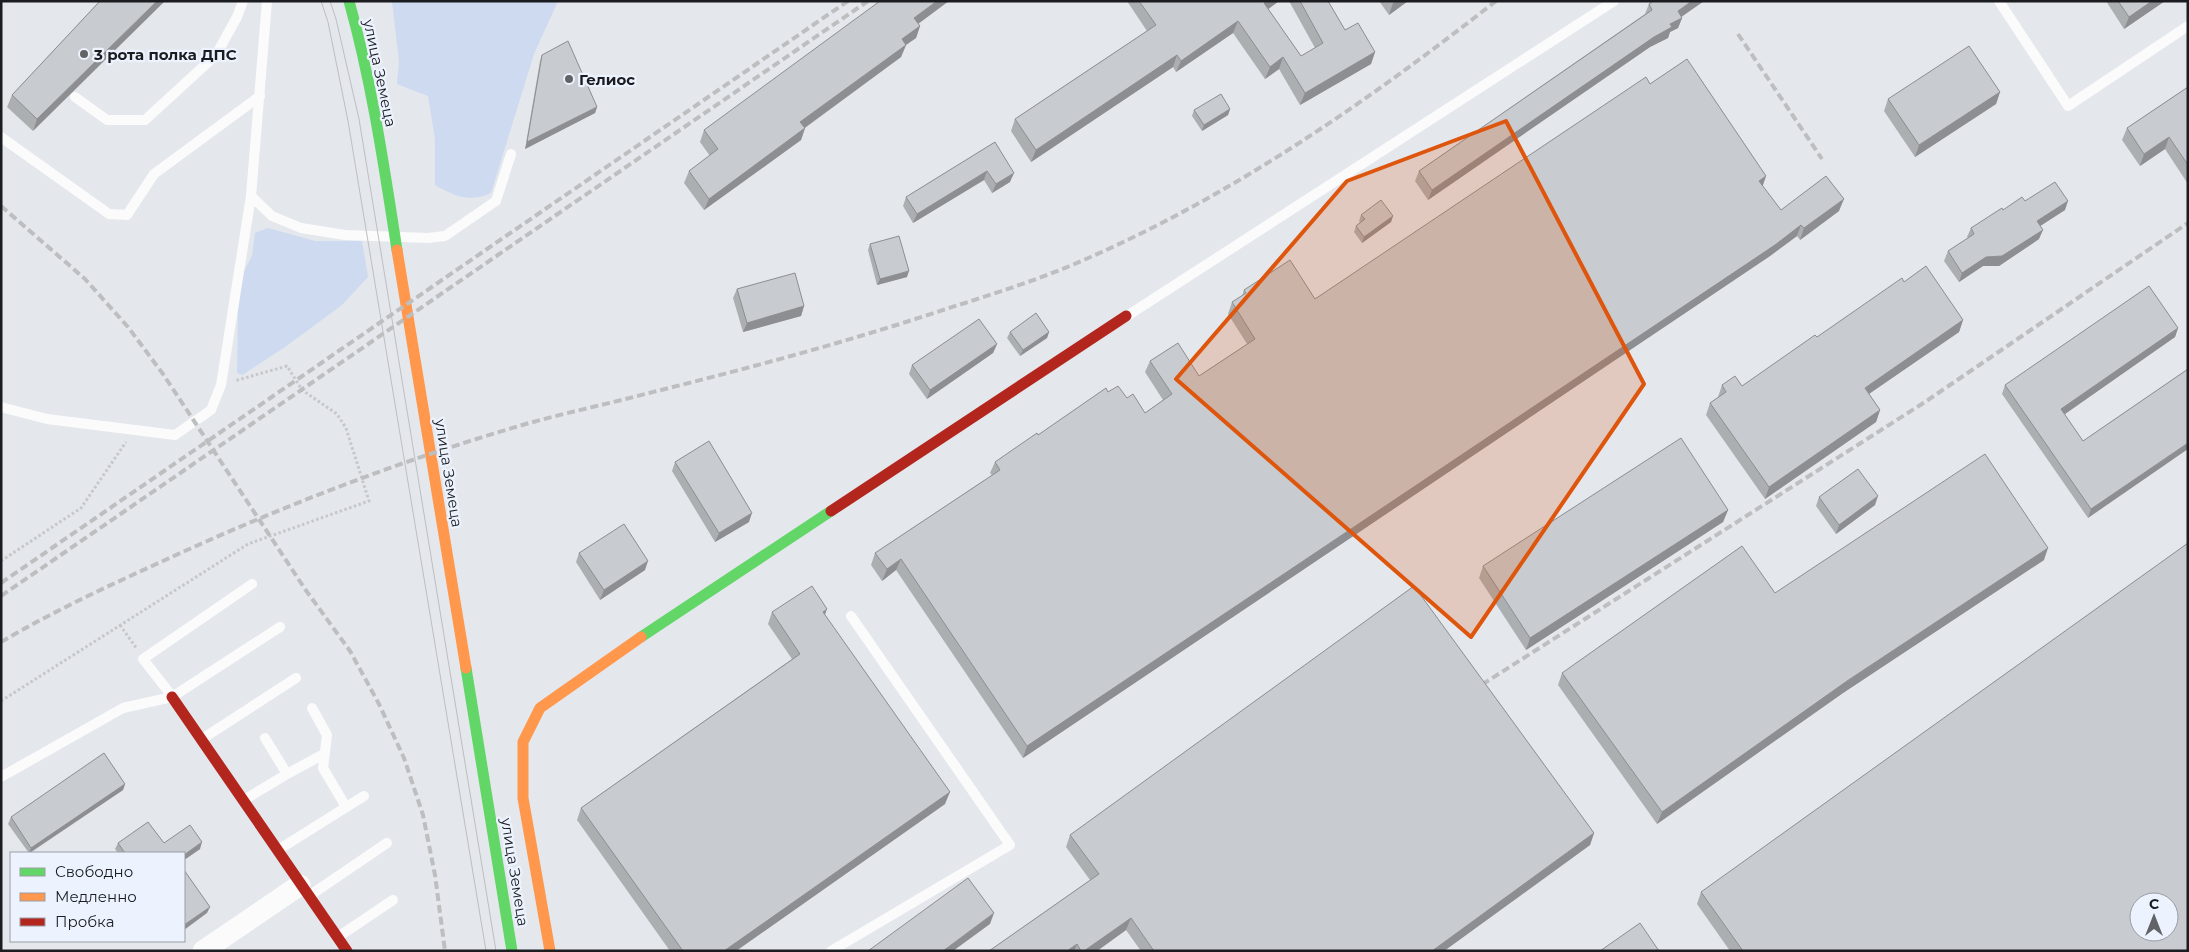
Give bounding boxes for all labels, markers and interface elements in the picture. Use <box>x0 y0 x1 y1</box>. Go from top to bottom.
street label: улица Земеца <box>359 17 401 129</box>
place label: 3 рота полка ДПС <box>93 45 237 64</box>
marker: 3 рота полка ДПС <box>78 48 90 60</box>
place label: Гелиос <box>579 70 635 89</box>
marker: Гелиос <box>563 73 575 85</box>
street label: улица Земеца <box>431 416 467 529</box>
street label: улица Земеца <box>497 815 533 928</box>
legend <box>10 852 185 942</box>
text: Свободно <box>55 862 133 881</box>
text: Медленно <box>55 887 137 906</box>
north arrow <box>2129 892 2179 942</box>
text: С <box>2149 895 2159 913</box>
text: Пробка <box>55 912 114 931</box>

